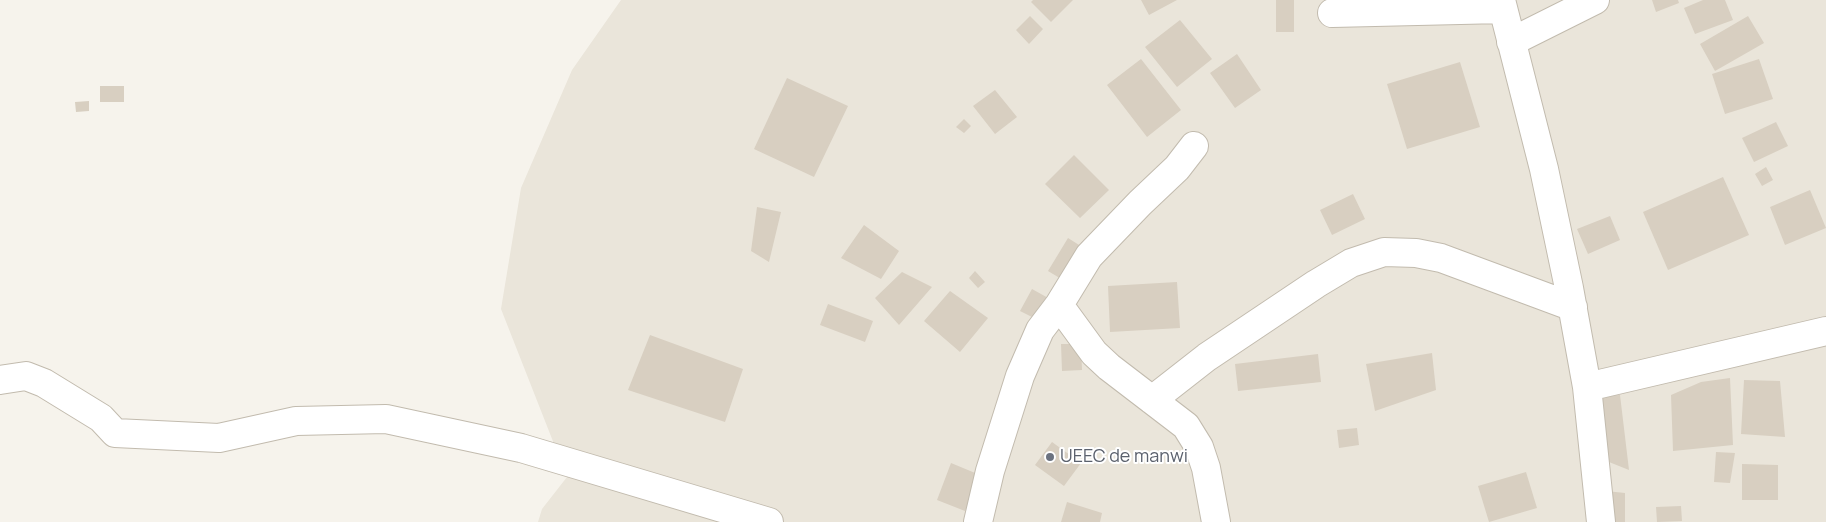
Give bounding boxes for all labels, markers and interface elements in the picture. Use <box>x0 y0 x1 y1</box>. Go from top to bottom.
place label: UEEC de manwi <box>1060 446 1188 468</box>
marker: UEEC de manwi <box>1044 451 1056 463</box>

